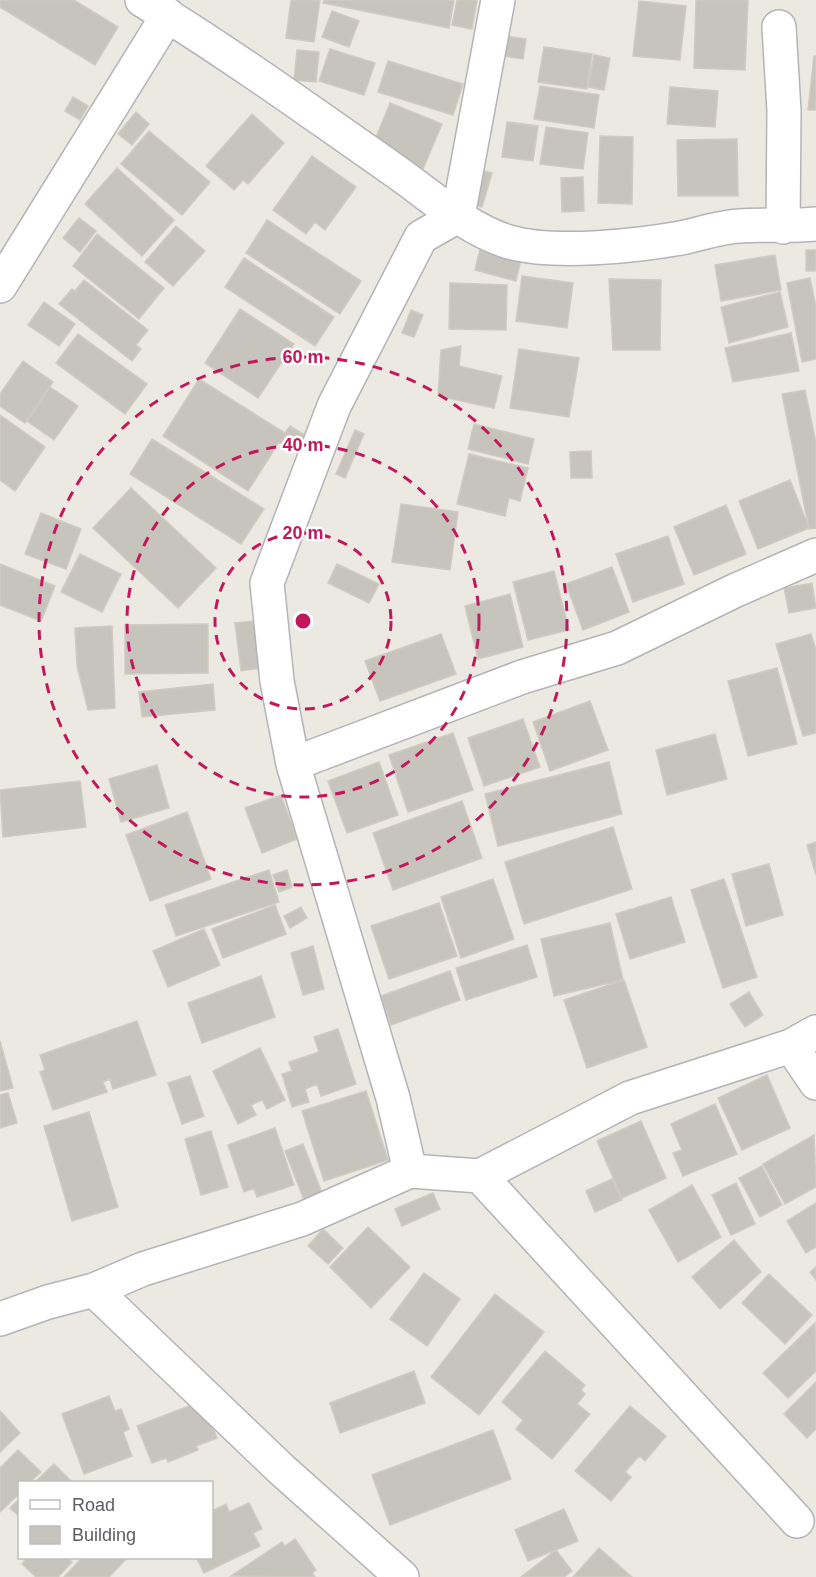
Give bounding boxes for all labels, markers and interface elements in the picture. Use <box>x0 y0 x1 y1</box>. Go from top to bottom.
text: 60 m <box>282 347 324 367</box>
text: 40 m <box>282 435 324 455</box>
text: 20 m <box>282 523 324 543</box>
centre of rings <box>293 611 313 631</box>
legend <box>18 1481 213 1559</box>
text: Road <box>72 1495 115 1515</box>
text: Building <box>72 1525 136 1545</box>

